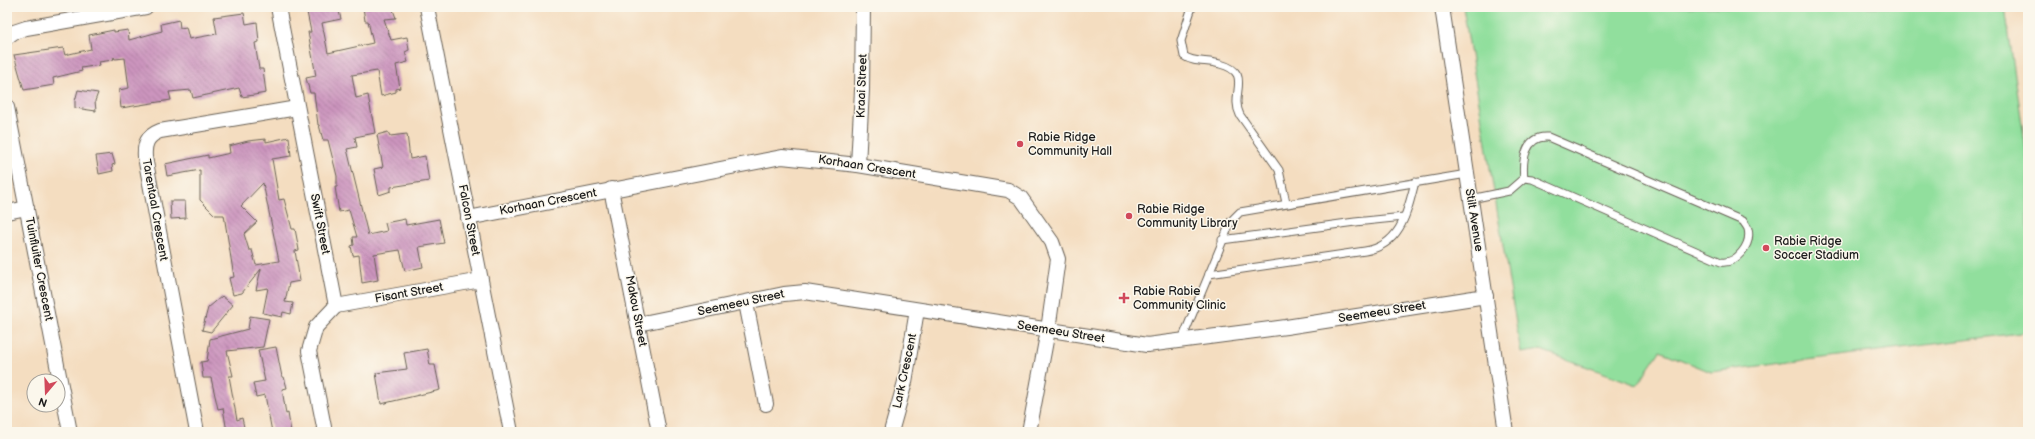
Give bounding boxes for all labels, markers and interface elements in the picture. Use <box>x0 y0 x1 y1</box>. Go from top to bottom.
street label: Kraai Street <box>853 53 871 118</box>
place label: Rabie Ridge Community Hall <box>1028 130 1112 159</box>
marker: Rabie Ridge Community Hall <box>1015 139 1025 149</box>
street label: Korhaan Crescent <box>817 152 917 182</box>
street label: Tarentaal Crescent <box>139 158 171 262</box>
street label: Falcon Street <box>455 183 483 257</box>
street label: Korhaan Crescent <box>498 185 598 219</box>
street label: Stilt Avenue <box>1462 187 1486 253</box>
street label: Swift Street <box>307 192 333 256</box>
place label: Rabie Ridge Community Library <box>1137 202 1238 231</box>
marker: Rabie Ridge Community Library <box>1124 211 1134 221</box>
street label: Tuinfluiter Crescent <box>22 216 56 322</box>
place label: Rabie Ridge Soccer Stadium <box>1774 234 1859 263</box>
marker: Rabie Ridge Soccer Stadium <box>1761 243 1771 253</box>
street label: Makou Street <box>622 274 650 348</box>
street label: Fisant Street <box>374 280 445 306</box>
place label: Rabie Rabie Community Clinic <box>1133 284 1226 313</box>
street label: Seemeeu Street <box>696 286 786 320</box>
marker: Rabie Rabie Community Clinic <box>1118 292 1130 304</box>
street label: Seemeeu Street <box>1337 298 1427 326</box>
street label: Seemeeu Street <box>1016 318 1106 346</box>
street label: Lark Crescent <box>890 332 920 410</box>
north arrow <box>26 373 66 413</box>
text: N <box>37 394 49 409</box>

